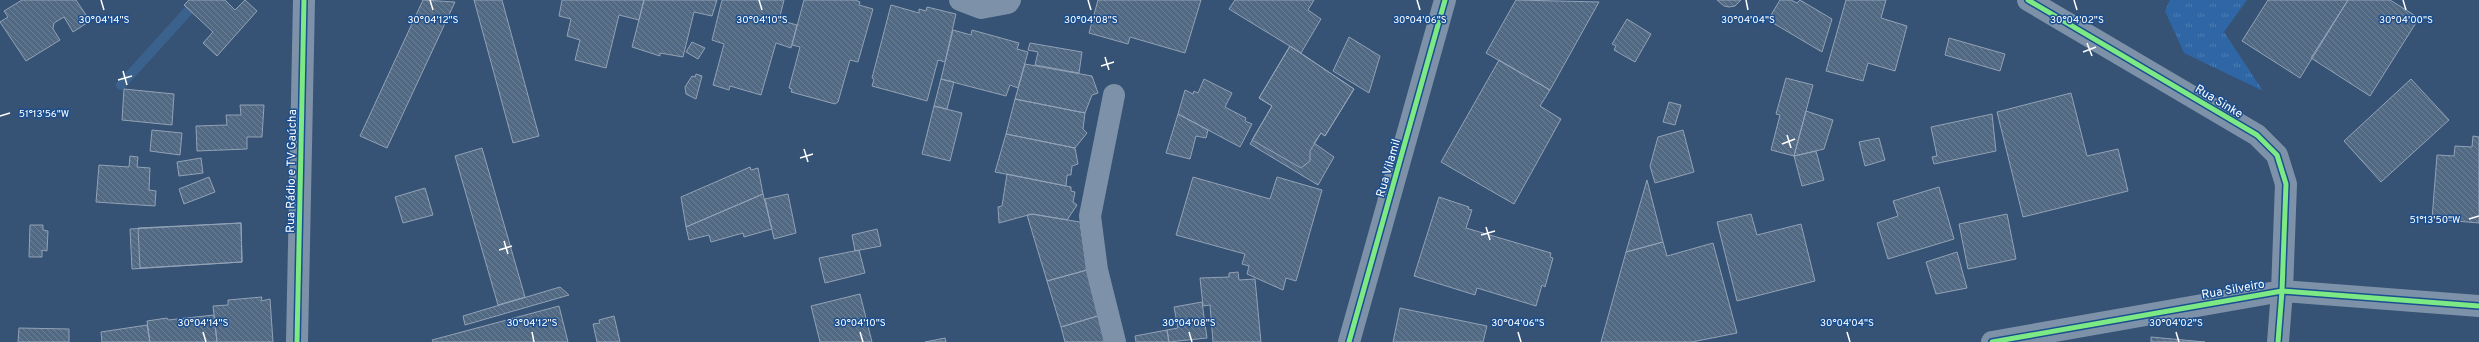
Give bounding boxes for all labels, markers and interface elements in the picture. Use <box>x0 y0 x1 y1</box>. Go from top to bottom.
text: 30°04'14"S <box>79 14 129 27</box>
text: 30°04'12"S <box>407 14 459 27</box>
text: 30°04'10"S <box>736 14 788 27</box>
text: 30°04'08"S <box>1064 14 1118 27</box>
text: 30°04'06"S <box>1393 14 1447 27</box>
text: 30°04'04"S <box>1721 14 1775 27</box>
text: 30°04'02"S <box>2050 14 2104 27</box>
text: 30°04'00"S <box>2379 14 2433 27</box>
street label: Rua Sinke <box>2192 81 2245 122</box>
text: 51°13'56"W <box>19 108 69 121</box>
street label: Rua Rádio e TV Gaúcha <box>283 109 301 233</box>
street label: Rua Vilamil <box>1373 137 1405 199</box>
text: 51°13'50"W <box>2410 214 2460 227</box>
street label: Rua Silveiro <box>2200 277 2266 303</box>
text: 30°04'14"S <box>178 317 228 330</box>
text: 30°04'12"S <box>506 317 558 330</box>
text: 30°04'10"S <box>834 317 886 330</box>
text: 30°04'08"S <box>1162 317 1216 330</box>
text: 30°04'06"S <box>1491 317 1545 330</box>
text: 30°04'04"S <box>1820 317 1874 330</box>
text: 30°04'02"S <box>2149 317 2203 330</box>

